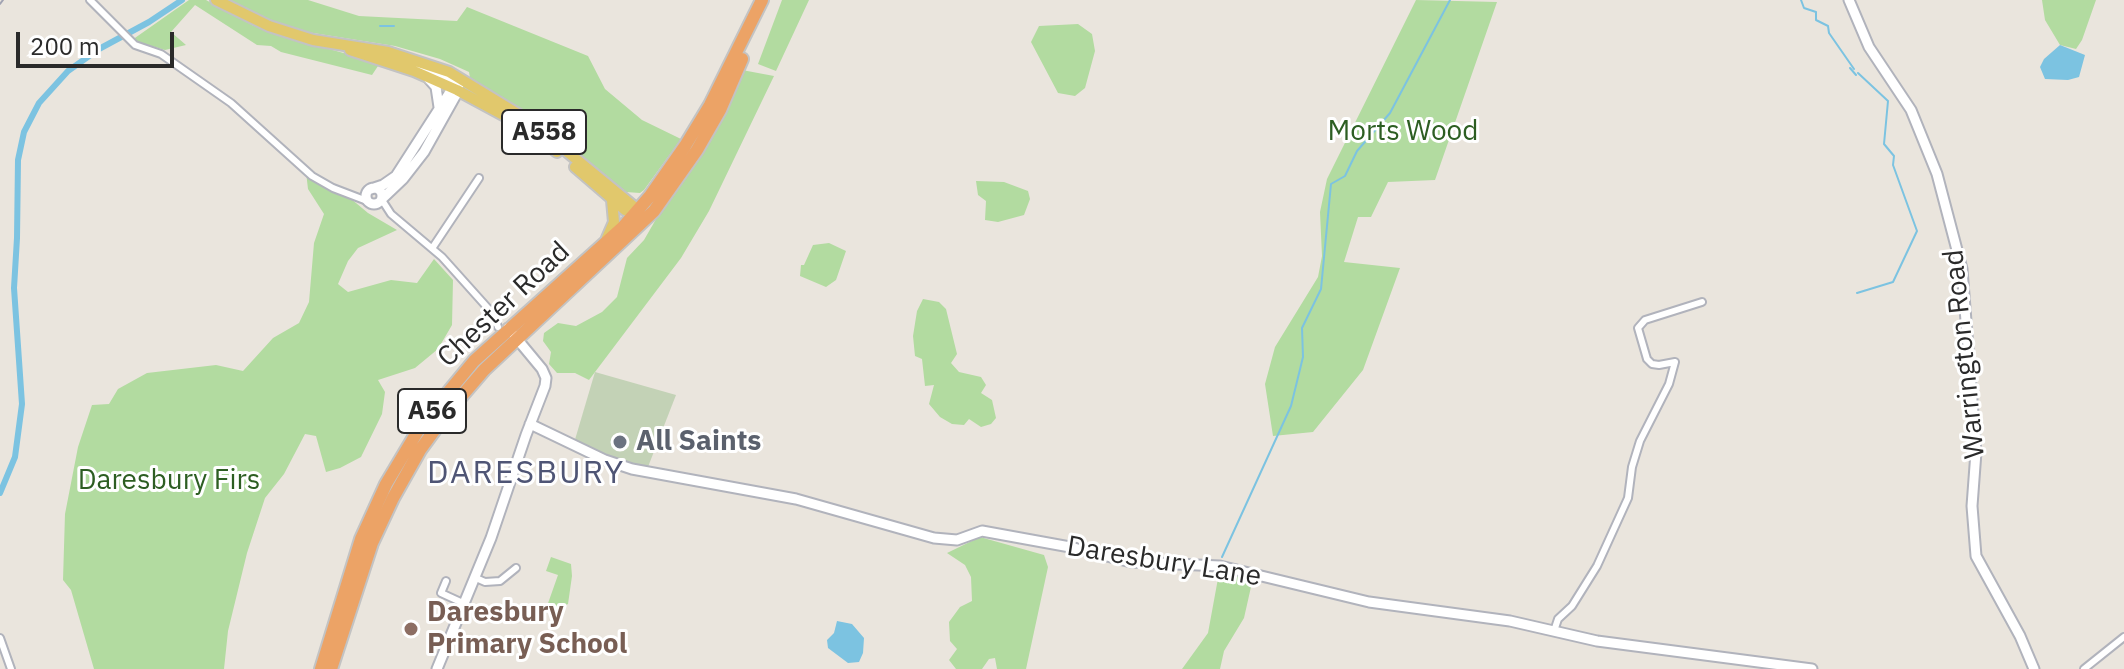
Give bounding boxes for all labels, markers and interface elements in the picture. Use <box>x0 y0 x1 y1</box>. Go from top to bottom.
scale bar <box>20 16 178 66</box>
text: 200 m <box>30 30 100 62</box>
road number: A558 <box>502 110 586 154</box>
park label: Morts Wood <box>1327 115 1479 149</box>
street label: Chester Road <box>431 235 577 375</box>
street label: Warrington Road <box>1937 248 1993 460</box>
road number: A56 <box>398 389 466 433</box>
place label: All Saints <box>636 425 761 459</box>
marker: All Saints <box>611 433 629 451</box>
district label: DARESBURY <box>427 455 625 493</box>
park label: Daresbury Firs <box>78 464 260 498</box>
street label: Daresbury Lane <box>1064 530 1264 594</box>
place label: Daresbury Primary School <box>427 596 627 662</box>
marker: Daresbury Primary School <box>402 620 420 638</box>

